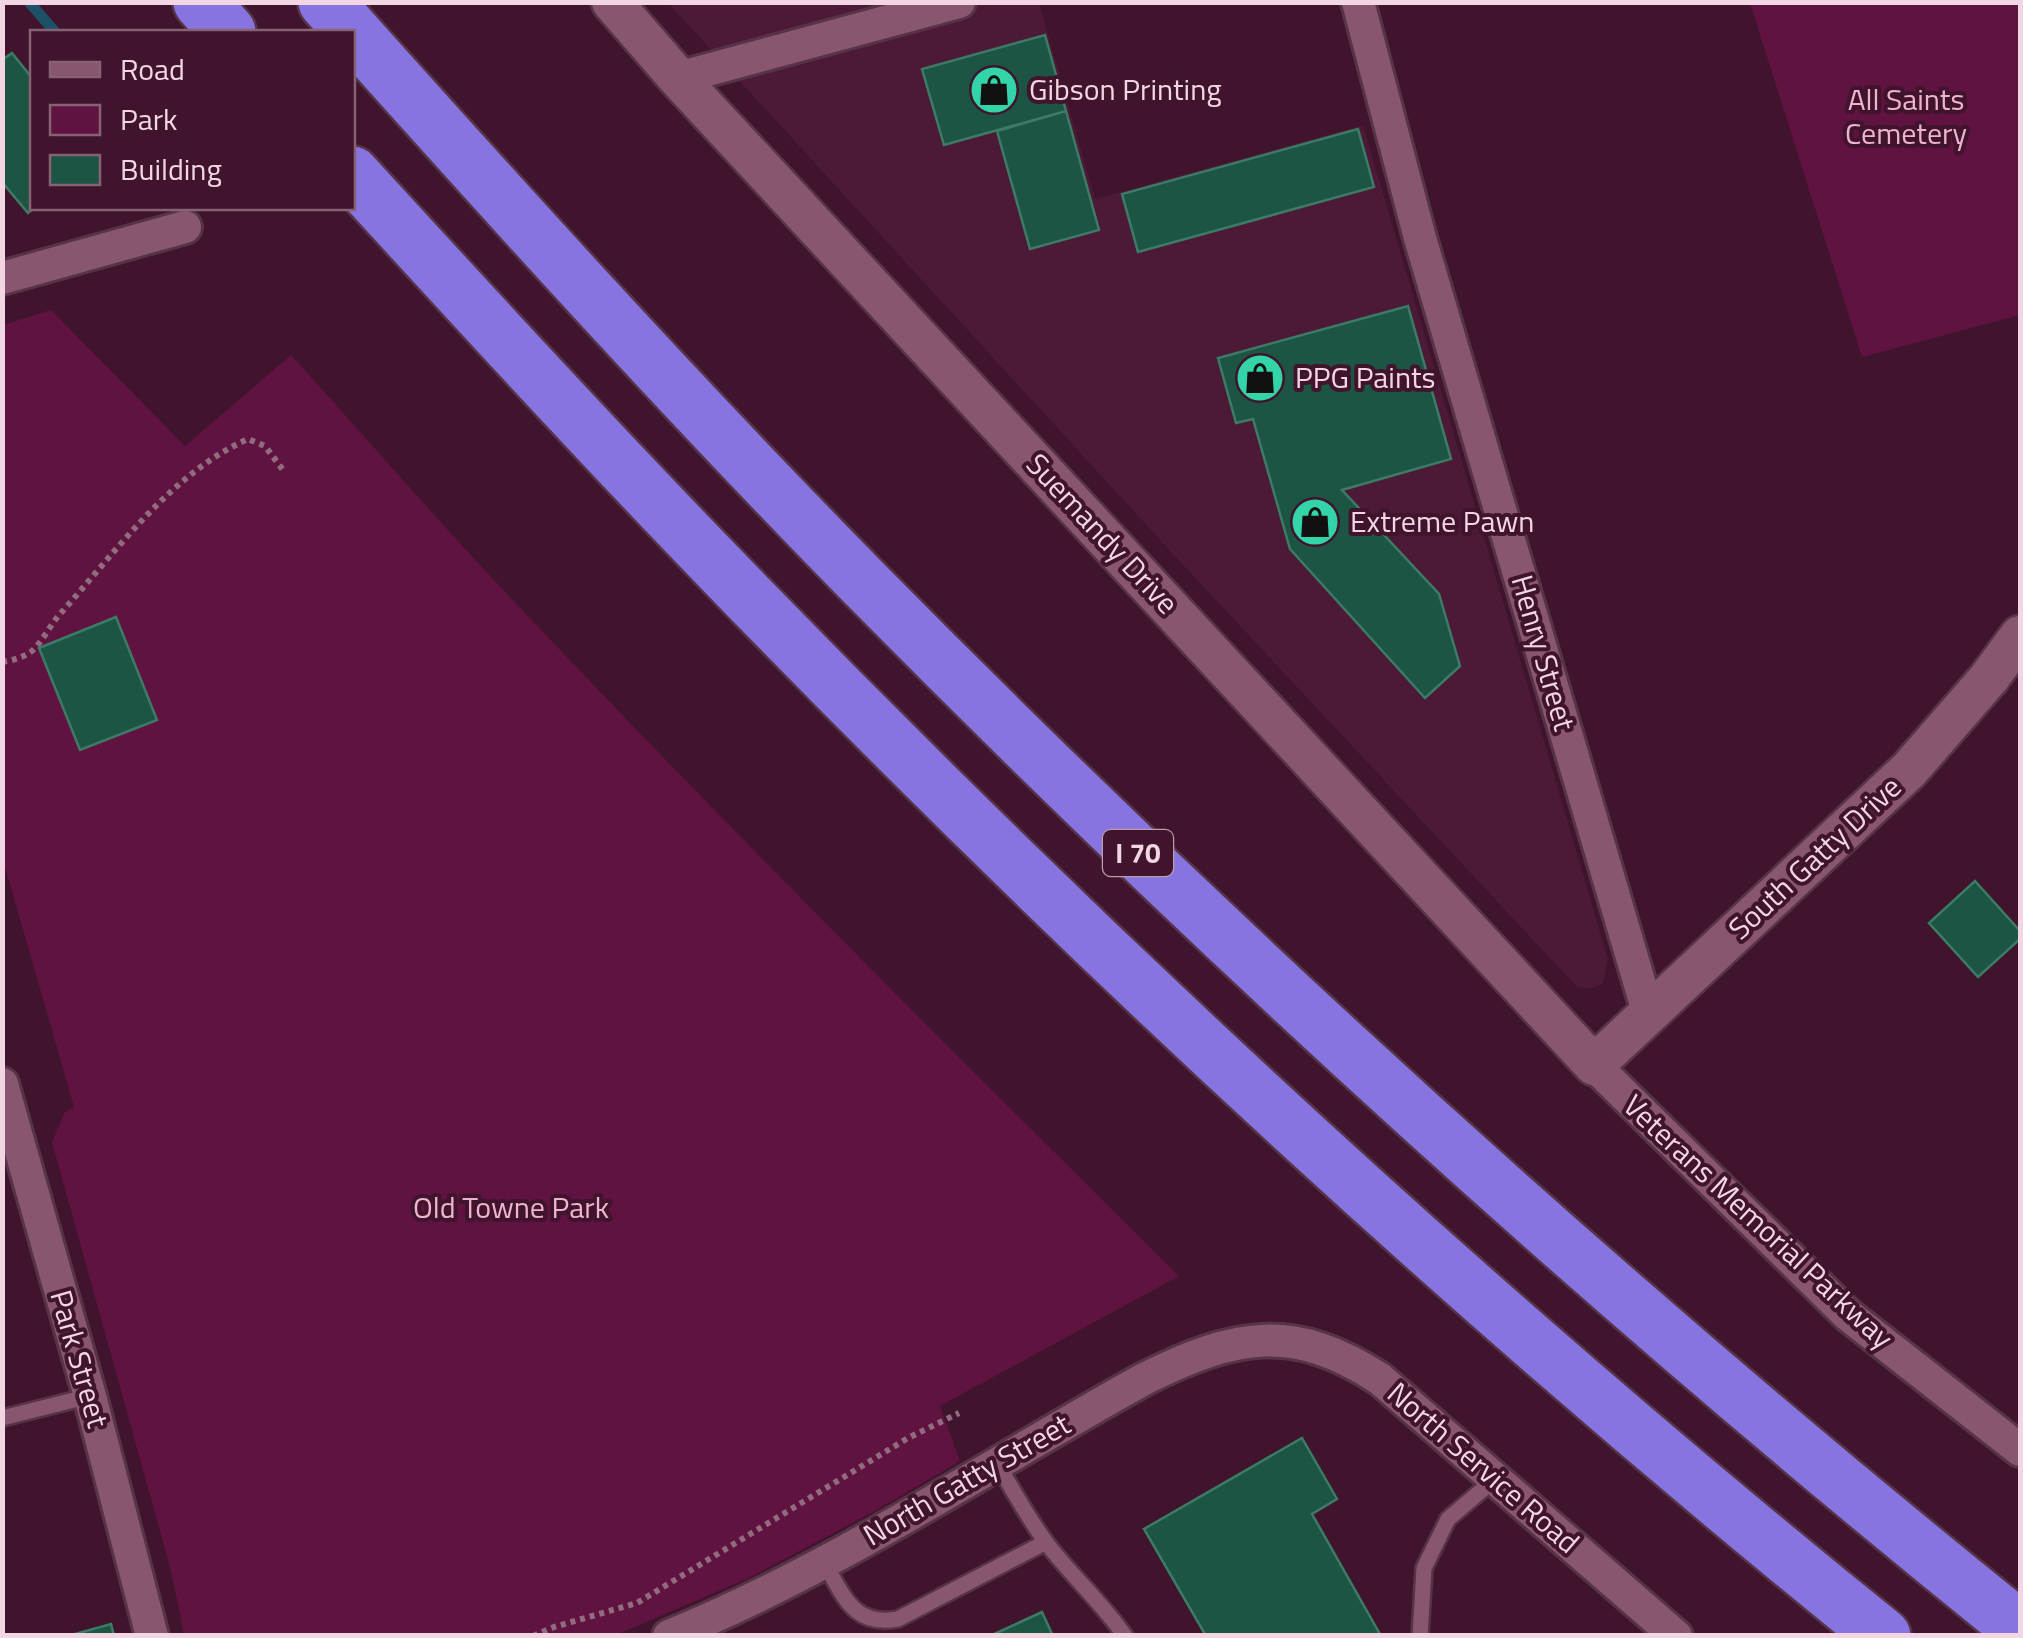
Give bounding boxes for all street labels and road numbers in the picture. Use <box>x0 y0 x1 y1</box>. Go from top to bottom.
street label: Suemandy Drive <box>1016 442 1190 624</box>
street label: Henry Street <box>1500 569 1588 736</box>
street label: South Gatty Drive <box>1717 765 1911 950</box>
road number: I 70 <box>1103 830 1173 876</box>
street label: Veterans Memorial Parkway <box>1613 1083 1904 1359</box>
street label: Park Street <box>38 1284 122 1433</box>
street label: North Service Road <box>1377 1371 1590 1564</box>
street label: North Gatty Street <box>854 1401 1079 1557</box>

